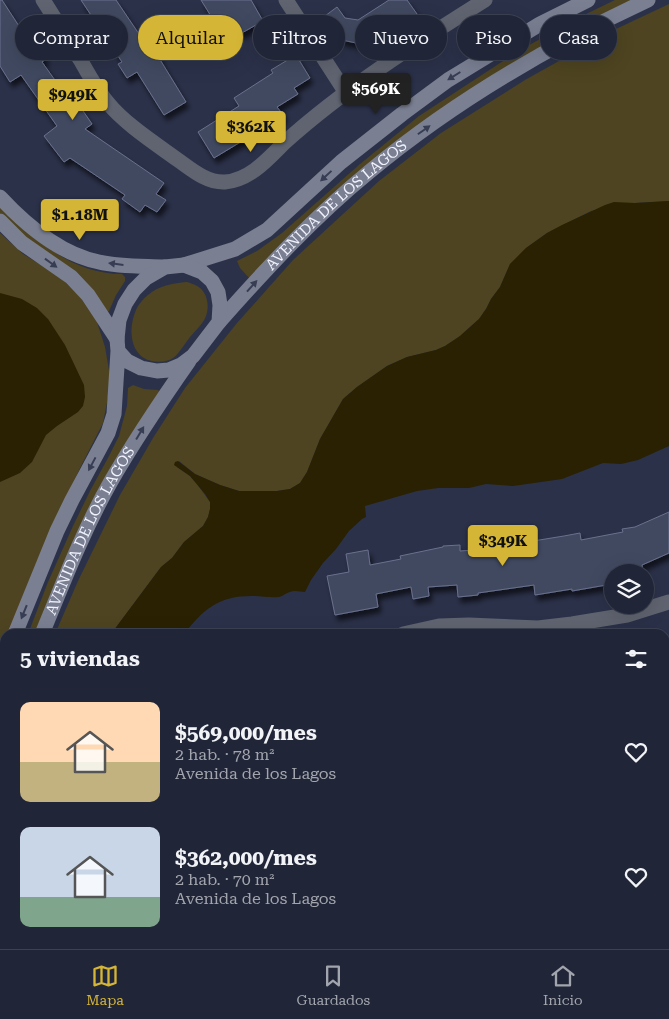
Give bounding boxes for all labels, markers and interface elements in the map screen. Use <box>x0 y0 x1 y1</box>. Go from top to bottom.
chip: Comprar <box>15 15 128 60</box>
chip: Alquilar <box>138 15 243 60</box>
chip: Filtros <box>253 15 345 60</box>
chip: Nuevo <box>355 15 447 60</box>
chip: Piso <box>457 15 530 60</box>
chip: Casa <box>540 15 617 60</box>
pin: $569K <box>341 72 411 115</box>
one-way arrow <box>448 72 461 81</box>
pin: $949K <box>38 78 108 121</box>
text: $569K <box>352 79 400 98</box>
text: $949K <box>49 85 97 104</box>
pin: $362K <box>216 110 286 153</box>
text: $362K <box>227 117 275 136</box>
one-way arrow <box>417 125 431 135</box>
street label: AVENIDA DE LOS LAGOS <box>262 136 410 274</box>
one-way arrow <box>320 170 332 182</box>
pin: $1.18M <box>39 198 121 241</box>
text: $1.18M <box>52 205 108 224</box>
one-way arrow <box>44 257 57 268</box>
one-way arrow <box>108 260 124 268</box>
one-way arrow <box>246 280 258 292</box>
one-way arrow <box>136 427 145 440</box>
street label: AVENIDA DE LOS LAGOS <box>42 443 139 617</box>
one-way arrow <box>87 457 96 471</box>
pin: $349K <box>468 524 538 567</box>
text: $349K <box>479 531 527 550</box>
map controls <box>604 564 654 614</box>
button: layers <box>604 564 654 614</box>
one-way arrow <box>20 605 28 620</box>
icon: filters <box>622 645 650 673</box>
text: 5 viviendas <box>20 647 140 671</box>
text: $569,000/mes <box>175 721 317 745</box>
icon: home <box>60 722 120 782</box>
icon: heart <box>622 738 650 766</box>
text: 2 hab. · 78 m² <box>175 745 275 764</box>
text: Avenida de los Lagos <box>175 764 336 783</box>
text: $362,000/mes <box>175 846 317 870</box>
icon: home <box>60 847 120 907</box>
icon: heart <box>622 863 650 891</box>
text: 2 hab. · 70 m² <box>175 870 275 889</box>
text: Avenida de los Lagos <box>175 889 336 908</box>
tab: Mapa <box>86 962 124 1008</box>
tab: Guardados <box>296 962 370 1008</box>
tab: Inicio <box>543 962 583 1008</box>

